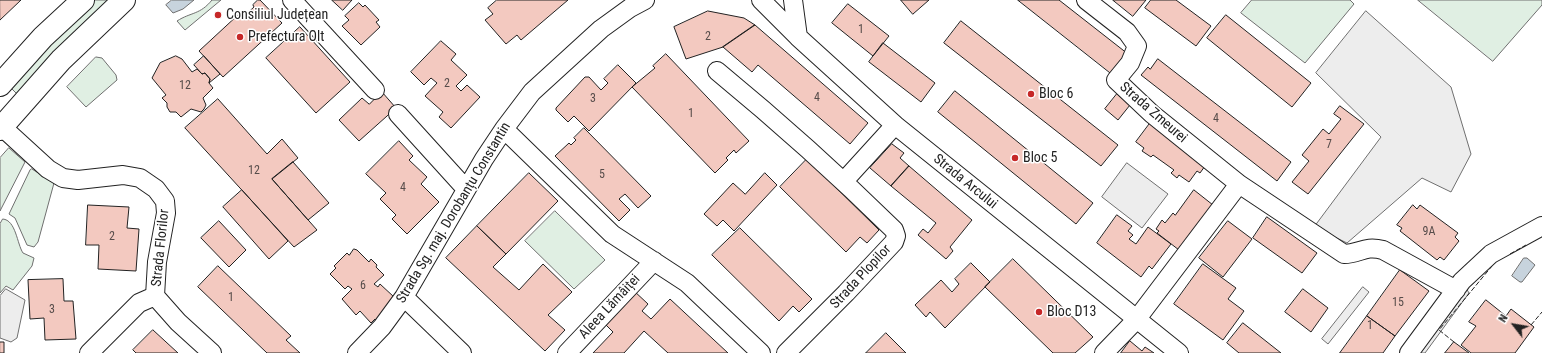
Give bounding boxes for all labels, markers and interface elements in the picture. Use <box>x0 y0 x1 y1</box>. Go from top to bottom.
place label: Consiliul Județean <box>226 7 328 23</box>
marker: Consiliul Județean <box>213 10 223 20</box>
house number: 1 <box>858 23 864 37</box>
place label: Prefectura Olt <box>248 29 324 45</box>
house number: 2 <box>705 30 711 44</box>
marker: Prefectura Olt <box>235 32 245 42</box>
house number: 2 <box>444 77 450 91</box>
house number: 12 <box>179 79 191 93</box>
street label: Strada Zmeurei <box>1116 79 1190 147</box>
place label: Bloc 6 <box>1039 86 1073 102</box>
marker: Bloc 6 <box>1026 89 1036 99</box>
house number: 4 <box>814 91 820 105</box>
house number: 3 <box>590 92 596 106</box>
house number: 1 <box>688 107 694 121</box>
house number: 4 <box>1213 112 1219 126</box>
street label: Strada Sg. maj. Dorobanțu Constantin <box>393 120 515 306</box>
house number: 7 <box>1326 138 1332 152</box>
place label: Bloc 5 <box>1023 150 1057 166</box>
street label: Strada Arcului <box>930 151 1000 213</box>
marker: Bloc 5 <box>1010 153 1020 163</box>
house number: 12 <box>248 164 260 178</box>
house number: 5 <box>599 168 605 182</box>
house number: 4 <box>400 181 406 195</box>
street label: Strada Florilor <box>149 208 173 288</box>
house number: 9A <box>1423 225 1435 239</box>
house number: 2 <box>109 230 115 244</box>
street label: Strada Plopilor <box>827 241 895 313</box>
street label: Aleea Lămâiței <box>576 271 644 343</box>
house number: 6 <box>360 279 366 293</box>
house number: 1 <box>228 291 234 305</box>
house number: 15 <box>1392 296 1404 310</box>
house number: 3 <box>49 303 55 317</box>
place label: Bloc D13 <box>1047 304 1096 320</box>
north arrow <box>1494 305 1534 345</box>
marker: Bloc D13 <box>1034 307 1044 317</box>
text: N <box>1496 312 1511 325</box>
house number: 1 <box>1367 319 1373 333</box>

